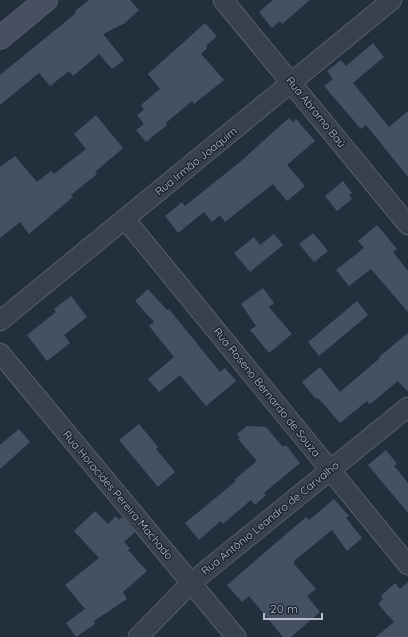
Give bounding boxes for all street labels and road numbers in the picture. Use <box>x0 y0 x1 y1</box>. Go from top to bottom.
street label: Rua Abramo Baú <box>283 74 349 150</box>
street label: Rua Irmão Joaquim <box>152 124 240 198</box>
street label: Rua Roseno Bernardo de Souza <box>210 325 324 459</box>
street label: Rua Horacides Pereira Machado <box>60 428 176 563</box>
street label: Rua Antônio Leandro de Carvalho <box>198 458 342 578</box>

